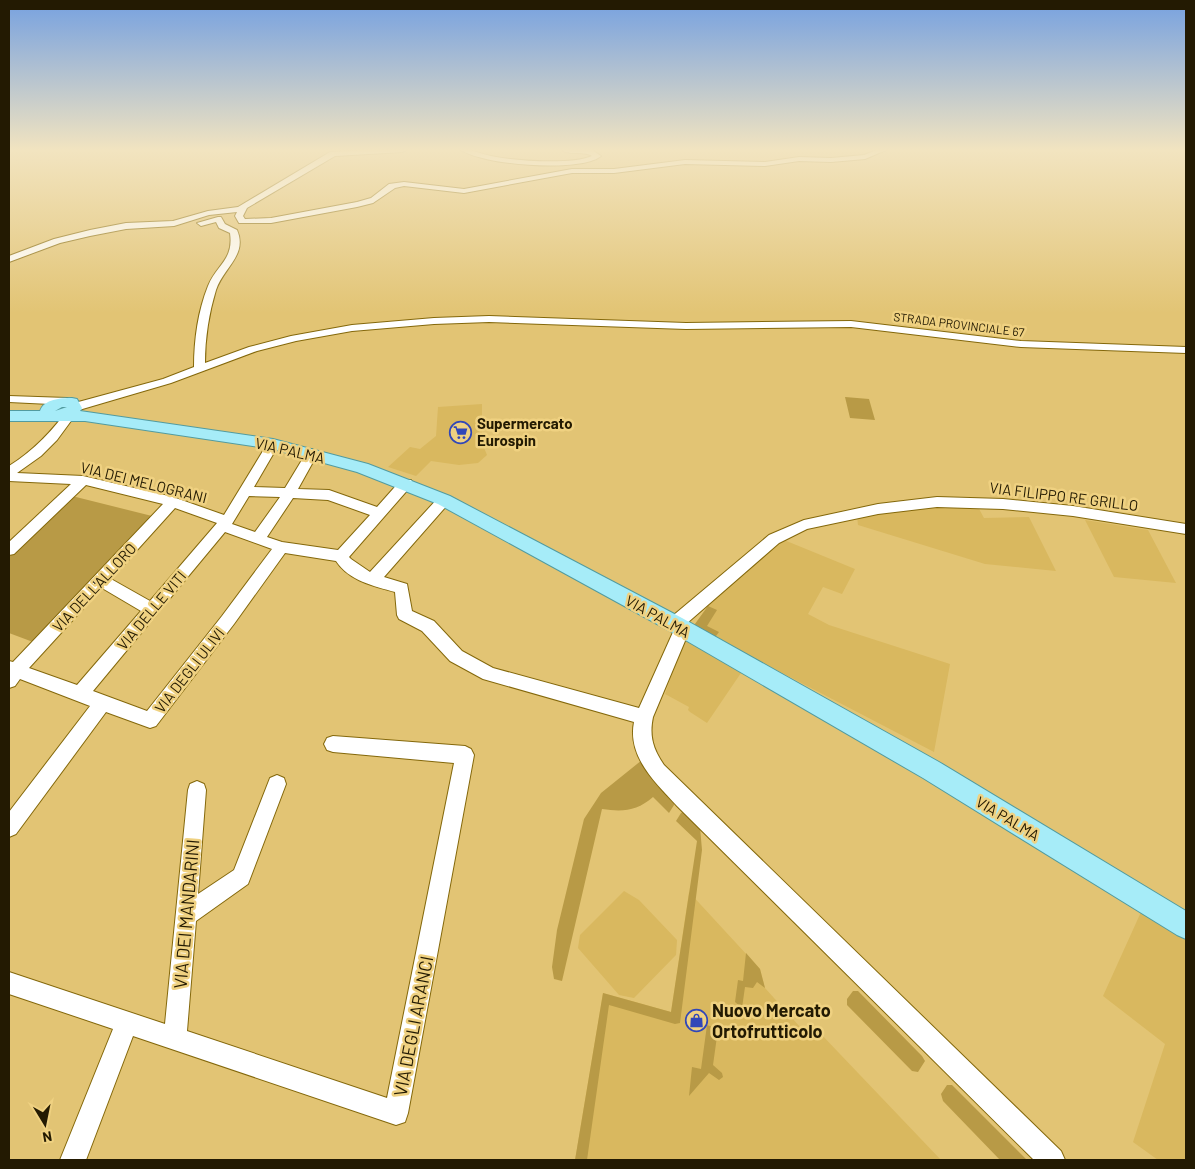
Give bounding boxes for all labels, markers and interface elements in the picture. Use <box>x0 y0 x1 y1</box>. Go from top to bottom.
street label: STRADA PROVINCIALE 67 <box>893 309 1025 339</box>
place label: Supermercato Eurospin <box>477 414 573 449</box>
supermarket icon: Supermercato Eurospin <box>449 420 473 444</box>
street label: VIA PALMA <box>253 433 327 467</box>
street label: VIA DEI MELOGRANI <box>79 458 209 506</box>
street label: VIA FILIPPO RE GRILLO <box>989 478 1139 514</box>
street label: VIA DELL'ALLORO <box>48 539 140 635</box>
street label: VIA DELLE VITI <box>113 567 189 653</box>
street label: VIA PALMA <box>623 591 693 641</box>
street label: VIA DEGLI ULIVI <box>150 624 228 716</box>
street label: VIA PALMA <box>973 792 1043 844</box>
street label: VIA DEI MANDARINI <box>169 838 203 990</box>
street label: VIA DEGLI ARANCI <box>389 954 437 1098</box>
place label: Nuovo Mercato Ortofrutticolo <box>712 999 831 1042</box>
shop icon: Nuovo Mercato Ortofrutticolo <box>684 1008 708 1032</box>
north arrow <box>20 1099 70 1149</box>
text: N <box>41 1128 53 1146</box>

